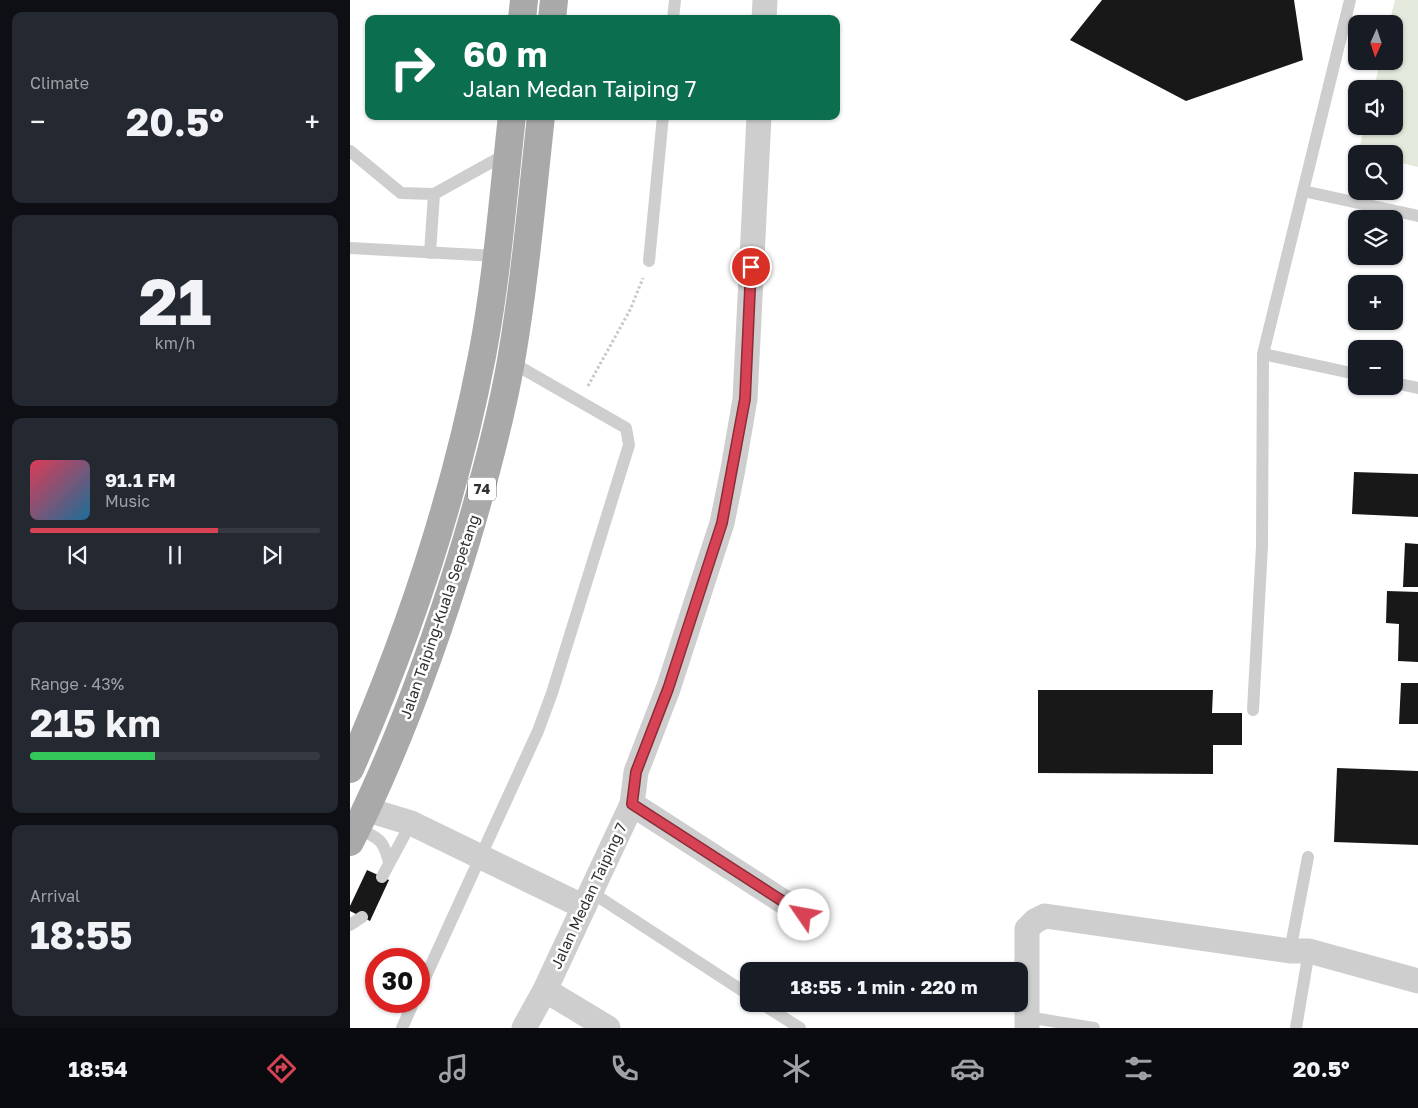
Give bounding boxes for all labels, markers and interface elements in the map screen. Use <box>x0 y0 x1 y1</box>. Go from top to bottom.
north arrow <box>1348 15 1402 70</box>
map controls <box>1348 15 1403 395</box>
text: 60 m <box>463 33 547 75</box>
icon: right <box>380 35 445 100</box>
text: Climate <box>30 73 89 93</box>
text: Jalan Medan Taiping 7 <box>463 75 696 102</box>
button: sound <box>1348 80 1403 135</box>
text: 20.5° <box>126 99 224 144</box>
text: − <box>30 105 45 138</box>
text: + <box>305 105 320 138</box>
button: search <box>1348 145 1403 200</box>
button: layers <box>1348 210 1403 265</box>
pin <box>730 246 772 288</box>
icon: arrive <box>737 253 765 281</box>
text: 21 <box>138 261 212 339</box>
button: + <box>1348 275 1403 330</box>
text: km/h <box>155 333 195 353</box>
button: − <box>1348 340 1403 395</box>
text: 91.1 FM <box>105 468 176 491</box>
road number: 74 <box>468 478 496 500</box>
text: Music <box>105 491 150 511</box>
street label: Jalan Taiping-Kuala Sepetang <box>396 512 483 721</box>
icon: previous <box>64 541 92 569</box>
icon: pause <box>161 541 189 569</box>
icon: next <box>258 541 286 569</box>
text: Range · 43% <box>30 674 124 694</box>
text: 215 km <box>30 700 161 745</box>
street label: Jalan Medan Taiping 7 <box>546 820 630 972</box>
text: Arrival <box>30 886 80 906</box>
position arrow <box>777 888 829 940</box>
text: 18:55 <box>30 912 132 957</box>
speed limit sign: 30 <box>365 948 430 1013</box>
text: 18:55 · 1 min · 220 m <box>790 975 978 998</box>
icon: directions <box>264 1051 299 1086</box>
icon: music <box>436 1051 471 1086</box>
icon: phone <box>607 1051 642 1086</box>
icon: climate <box>779 1051 814 1086</box>
icon: car <box>950 1051 985 1086</box>
icon: filters <box>1121 1051 1156 1086</box>
text: 18:54 <box>68 1055 128 1082</box>
text: 20.5° <box>1293 1055 1350 1082</box>

